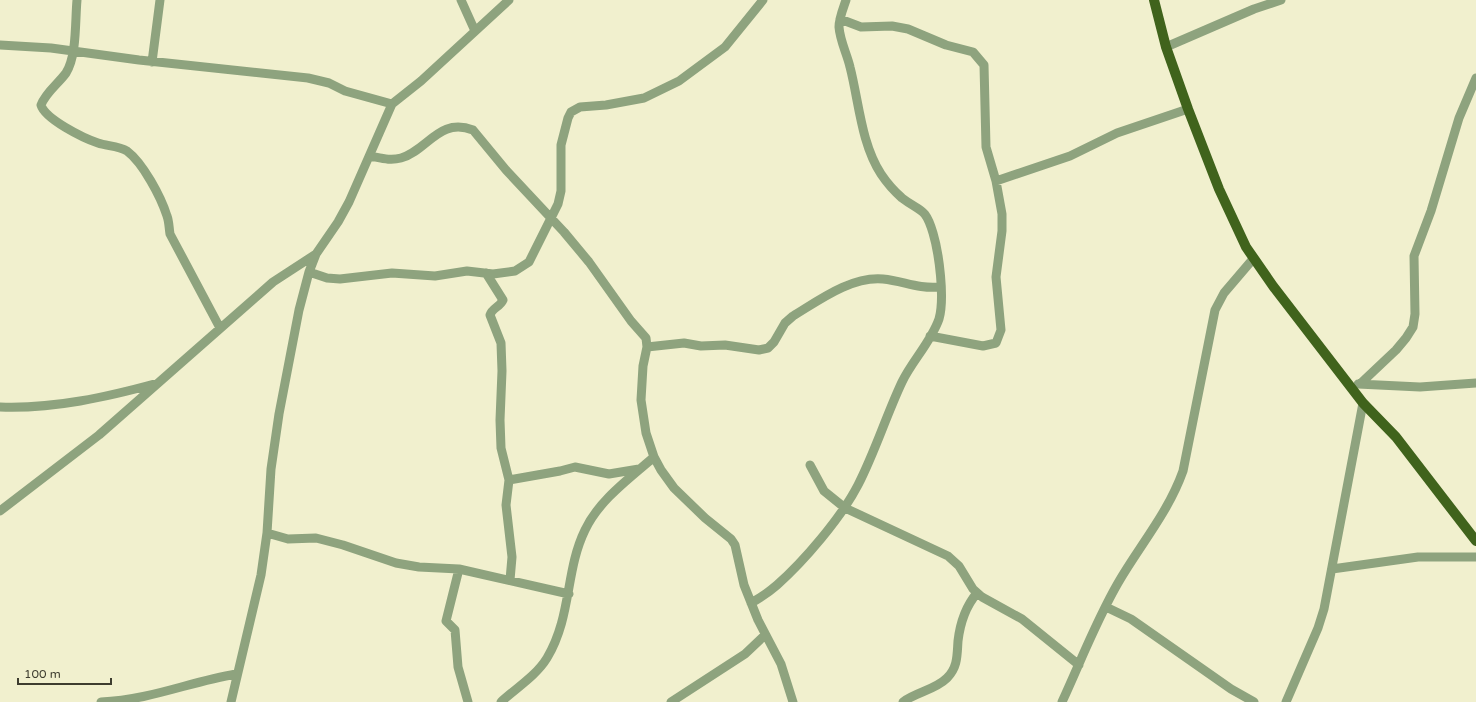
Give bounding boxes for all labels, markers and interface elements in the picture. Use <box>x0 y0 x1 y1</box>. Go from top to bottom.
scale bar <box>18 660 111 686</box>
text: 100 m <box>24 667 61 681</box>

